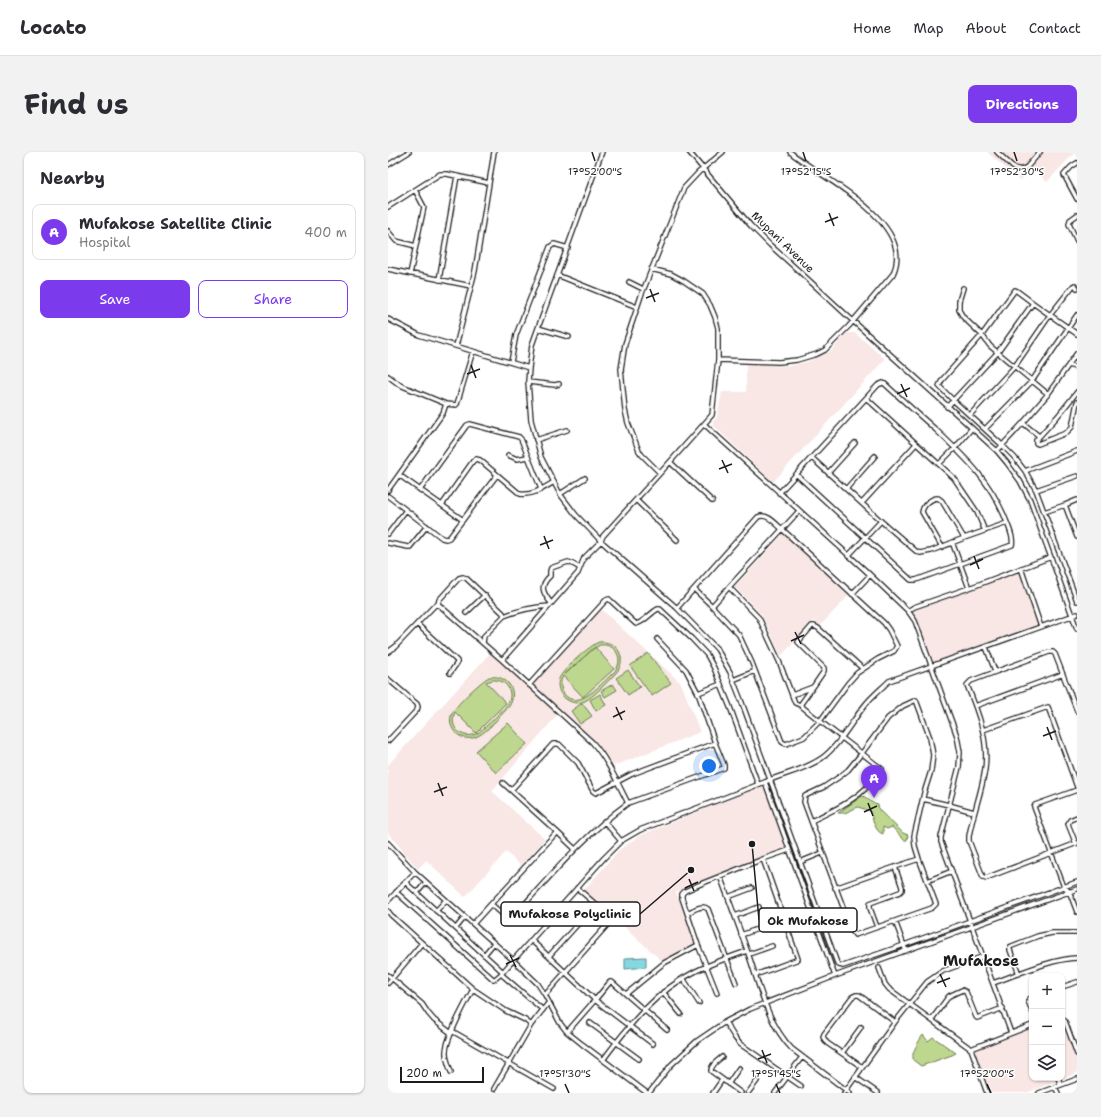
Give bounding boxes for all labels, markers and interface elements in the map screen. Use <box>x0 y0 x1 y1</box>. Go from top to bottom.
text: Locato <box>20 15 87 40</box>
text: Home <box>853 19 892 37</box>
text: Map <box>914 19 944 37</box>
text: About <box>966 19 1007 37</box>
text: Contact <box>1029 19 1081 37</box>
text: Find us <box>24 85 129 123</box>
button: Directions <box>968 85 1077 123</box>
text: 17°52'00"S <box>568 165 622 178</box>
text: 17°52'15"S <box>781 165 832 178</box>
text: 17°52'30"S <box>990 165 1044 178</box>
text: Nearby <box>40 167 105 189</box>
street label: Mupani Avenue <box>748 208 817 276</box>
text: Mufakose Satellite Clinic <box>79 214 272 234</box>
text: A <box>49 224 59 241</box>
text: 400 m <box>304 224 347 241</box>
text: Hospital <box>79 234 130 251</box>
button: Save <box>40 280 190 318</box>
button: Share <box>198 280 348 318</box>
your location <box>699 756 719 776</box>
pin: A <box>861 765 887 798</box>
callout: Mufakose Polyclinic <box>501 902 640 926</box>
text: Mufakose Polyclinic <box>509 906 631 922</box>
callout: Ok Mufakose <box>759 908 857 932</box>
text: Ok Mufakose <box>767 913 849 929</box>
district label: Mufakose <box>943 951 1019 971</box>
map controls <box>1029 973 1065 1081</box>
button: + <box>1029 973 1065 1009</box>
button: − <box>1029 1009 1065 1045</box>
button: layers <box>1029 1045 1065 1081</box>
scale bar <box>400 1065 484 1084</box>
text: 200 m <box>406 1066 442 1081</box>
text: 17°51'30"S <box>539 1067 591 1080</box>
text: 17°51'45"S <box>751 1067 802 1080</box>
text: 17°52'00"S <box>960 1067 1014 1080</box>

